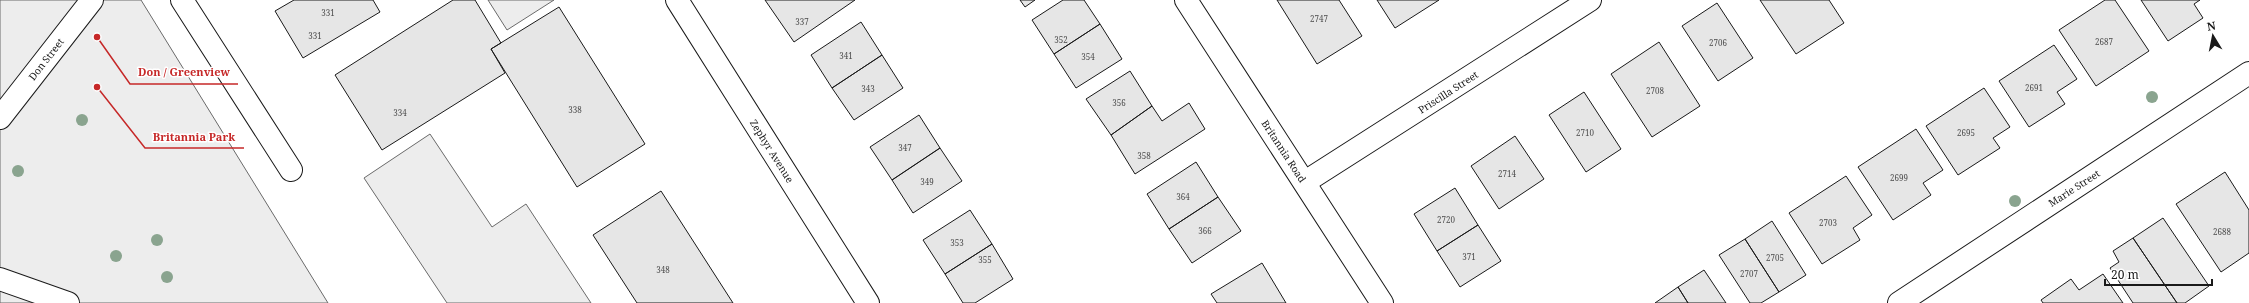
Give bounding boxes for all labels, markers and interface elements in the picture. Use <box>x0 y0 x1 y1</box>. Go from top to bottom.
house number: 331 <box>321 7 335 18</box>
house number: 2747 <box>1310 13 1328 24</box>
house number: 337 <box>795 16 809 27</box>
north arrow <box>2193 16 2233 56</box>
text: N <box>2206 17 2217 34</box>
house number: 331 <box>308 30 322 41</box>
house number: 352 <box>1054 34 1068 45</box>
street label: Don Street <box>25 35 67 83</box>
house number: 2687 <box>2095 36 2113 47</box>
house number: 2706 <box>1709 37 1727 48</box>
house number: 341 <box>839 50 853 61</box>
house number: 354 <box>1081 51 1095 62</box>
callout: Don / Greenview <box>130 61 238 84</box>
text: Don / Greenview <box>138 64 230 79</box>
street label: Priscilla Street <box>1415 67 1481 117</box>
house number: 2691 <box>2025 82 2043 93</box>
house number: 343 <box>861 83 875 94</box>
house number: 2708 <box>1646 85 1664 96</box>
house number: 356 <box>1112 97 1126 108</box>
house number: 338 <box>568 104 582 115</box>
house number: 334 <box>393 107 407 118</box>
street label: Zephyr Avenue <box>747 117 797 185</box>
street label: Britannia Road <box>1259 117 1309 185</box>
callout: Britannia Park <box>145 125 244 148</box>
house number: 2710 <box>1576 127 1594 138</box>
house number: 2695 <box>1957 127 1975 138</box>
text: Britannia Park <box>153 129 235 144</box>
house number: 347 <box>898 142 912 153</box>
house number: 358 <box>1137 150 1151 161</box>
street label: Marie Street <box>2046 166 2103 210</box>
house number: 2714 <box>1498 168 1516 179</box>
house number: 2699 <box>1890 172 1908 183</box>
house number: 349 <box>920 176 934 187</box>
house number: 364 <box>1176 191 1190 202</box>
house number: 2720 <box>1437 214 1455 225</box>
house number: 2703 <box>1819 217 1837 228</box>
house number: 366 <box>1198 225 1212 236</box>
house number: 2688 <box>2213 226 2231 237</box>
house number: 353 <box>950 237 964 248</box>
house number: 371 <box>1462 251 1476 262</box>
house number: 2705 <box>1766 252 1784 263</box>
house number: 355 <box>978 254 992 265</box>
scale bar <box>2105 261 2212 287</box>
house number: 348 <box>656 264 670 275</box>
text: 20 m <box>2111 266 2139 283</box>
house number: 2707 <box>1740 268 1758 279</box>

